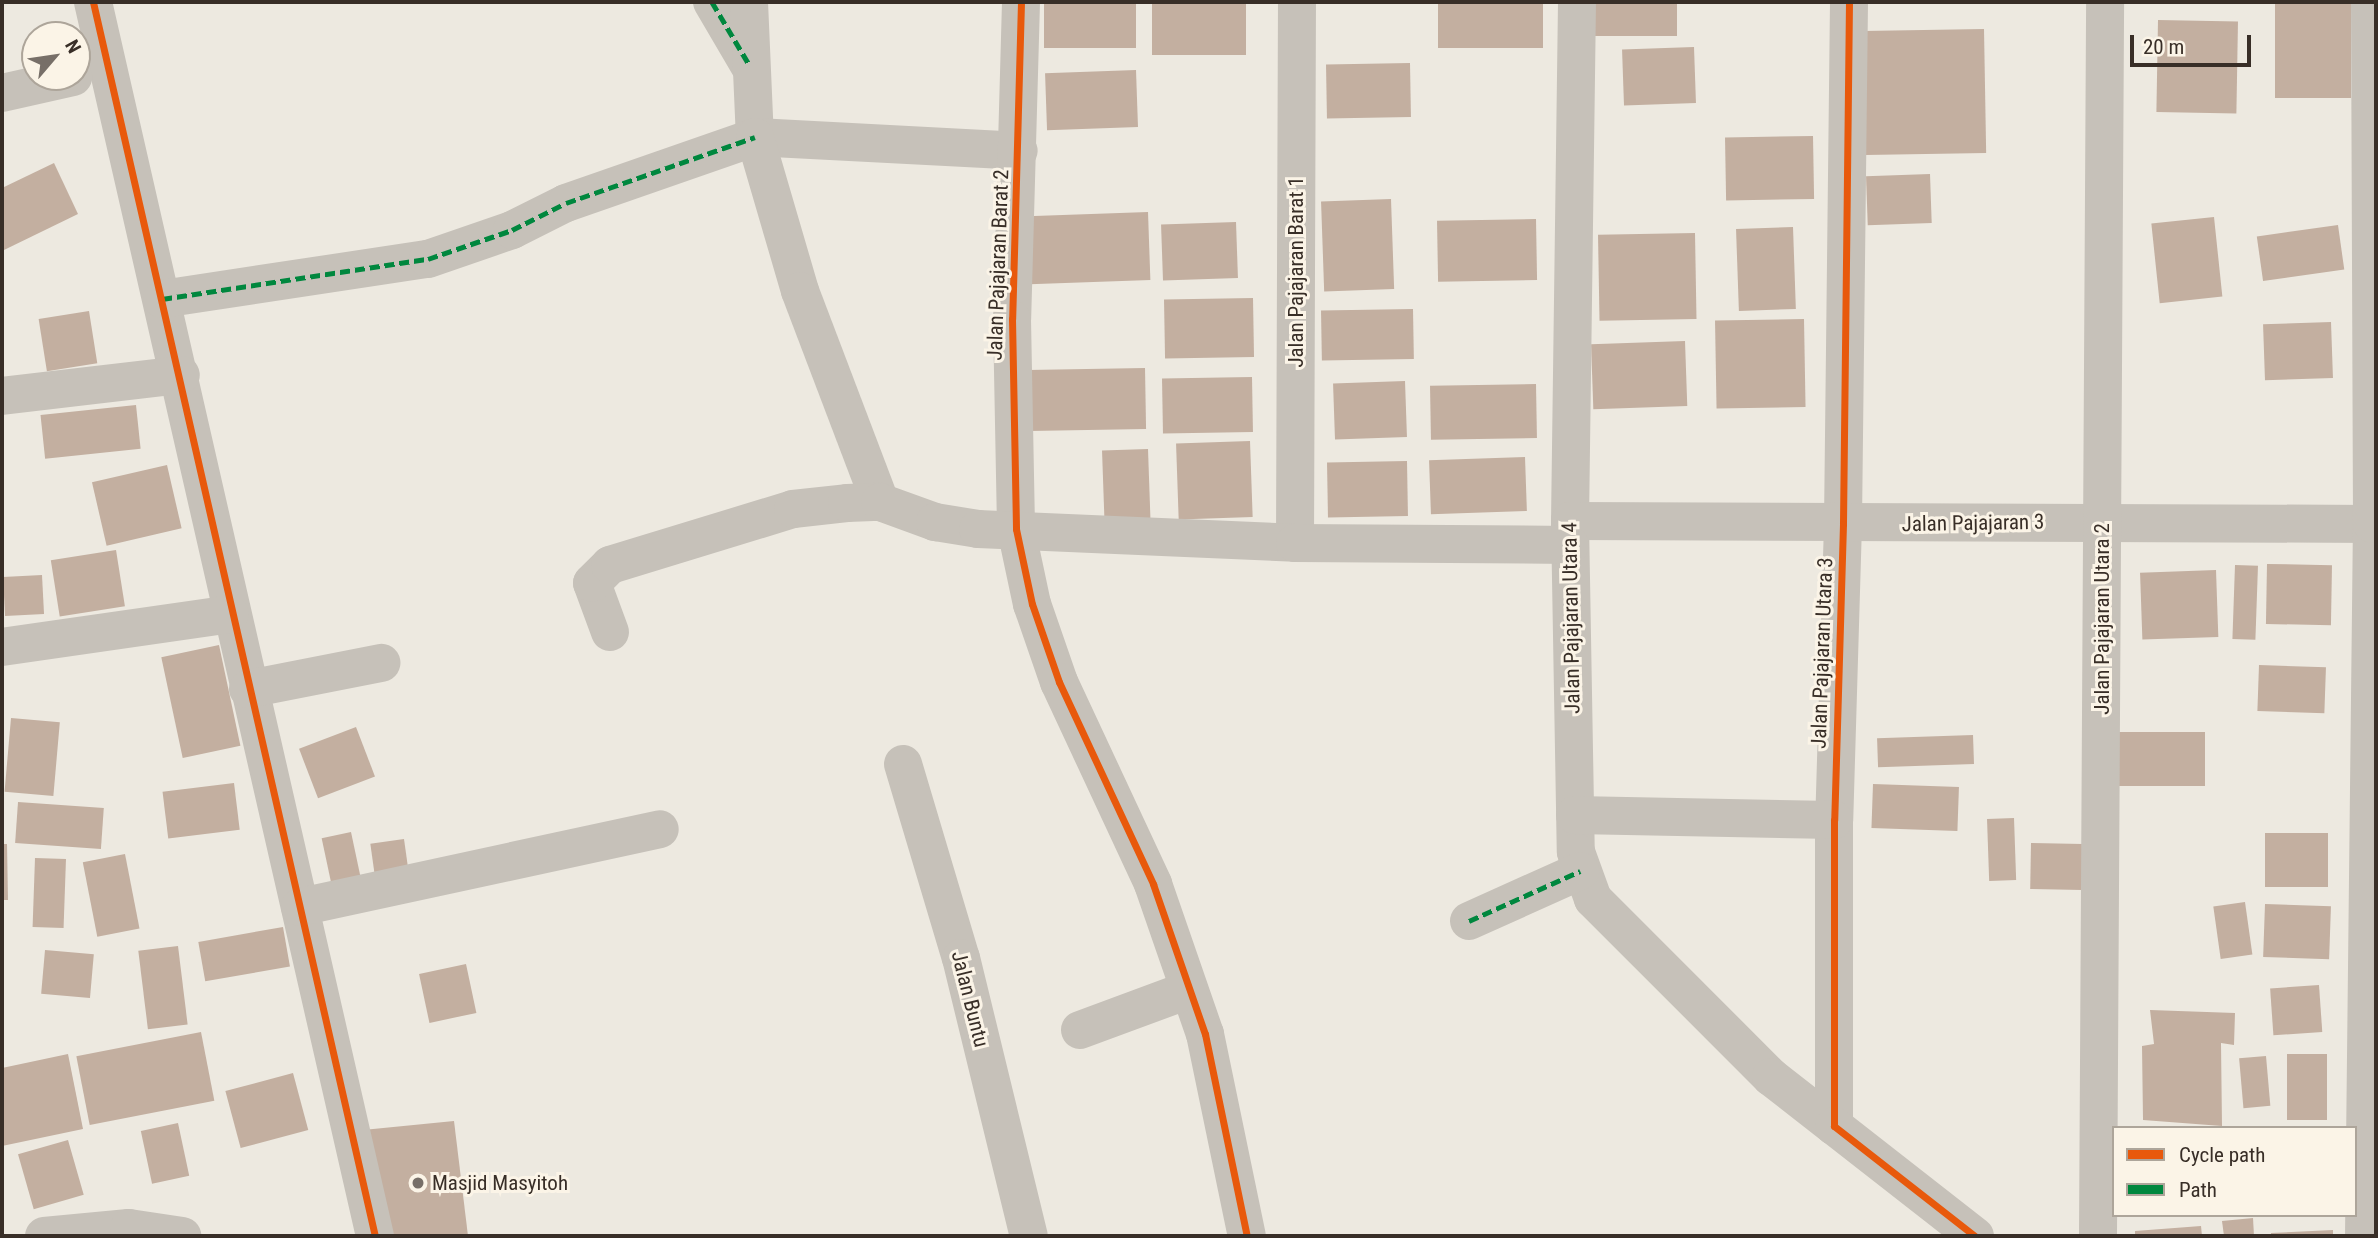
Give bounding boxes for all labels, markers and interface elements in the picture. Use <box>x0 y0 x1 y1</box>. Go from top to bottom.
north arrow <box>21 21 91 91</box>
scale bar <box>2133 21 2254 65</box>
text: 20 m <box>2143 35 2184 59</box>
text: N <box>60 36 86 57</box>
street label: Jalan Pajajaran Barat 2 <box>982 169 1014 361</box>
street label: Jalan Pajajaran Barat 1 <box>1283 176 1309 368</box>
street label: Jalan Pajajaran 3 <box>1901 509 2045 537</box>
street label: Jalan Pajajaran Utara 4 <box>1557 522 1585 714</box>
street label: Jalan Pajajaran Utara 2 <box>2089 523 2115 715</box>
street label: Jalan Pajajaran Utara 3 <box>1806 557 1838 749</box>
street label: Jalan Buntu <box>946 948 994 1050</box>
legend <box>2112 1126 2357 1217</box>
text: Cycle path <box>2179 1143 2265 1167</box>
place label: Masjid Masyitoh <box>432 1170 568 1196</box>
marker: Masjid Masyitoh <box>410 1175 426 1191</box>
text: Path <box>2179 1178 2217 1202</box>

